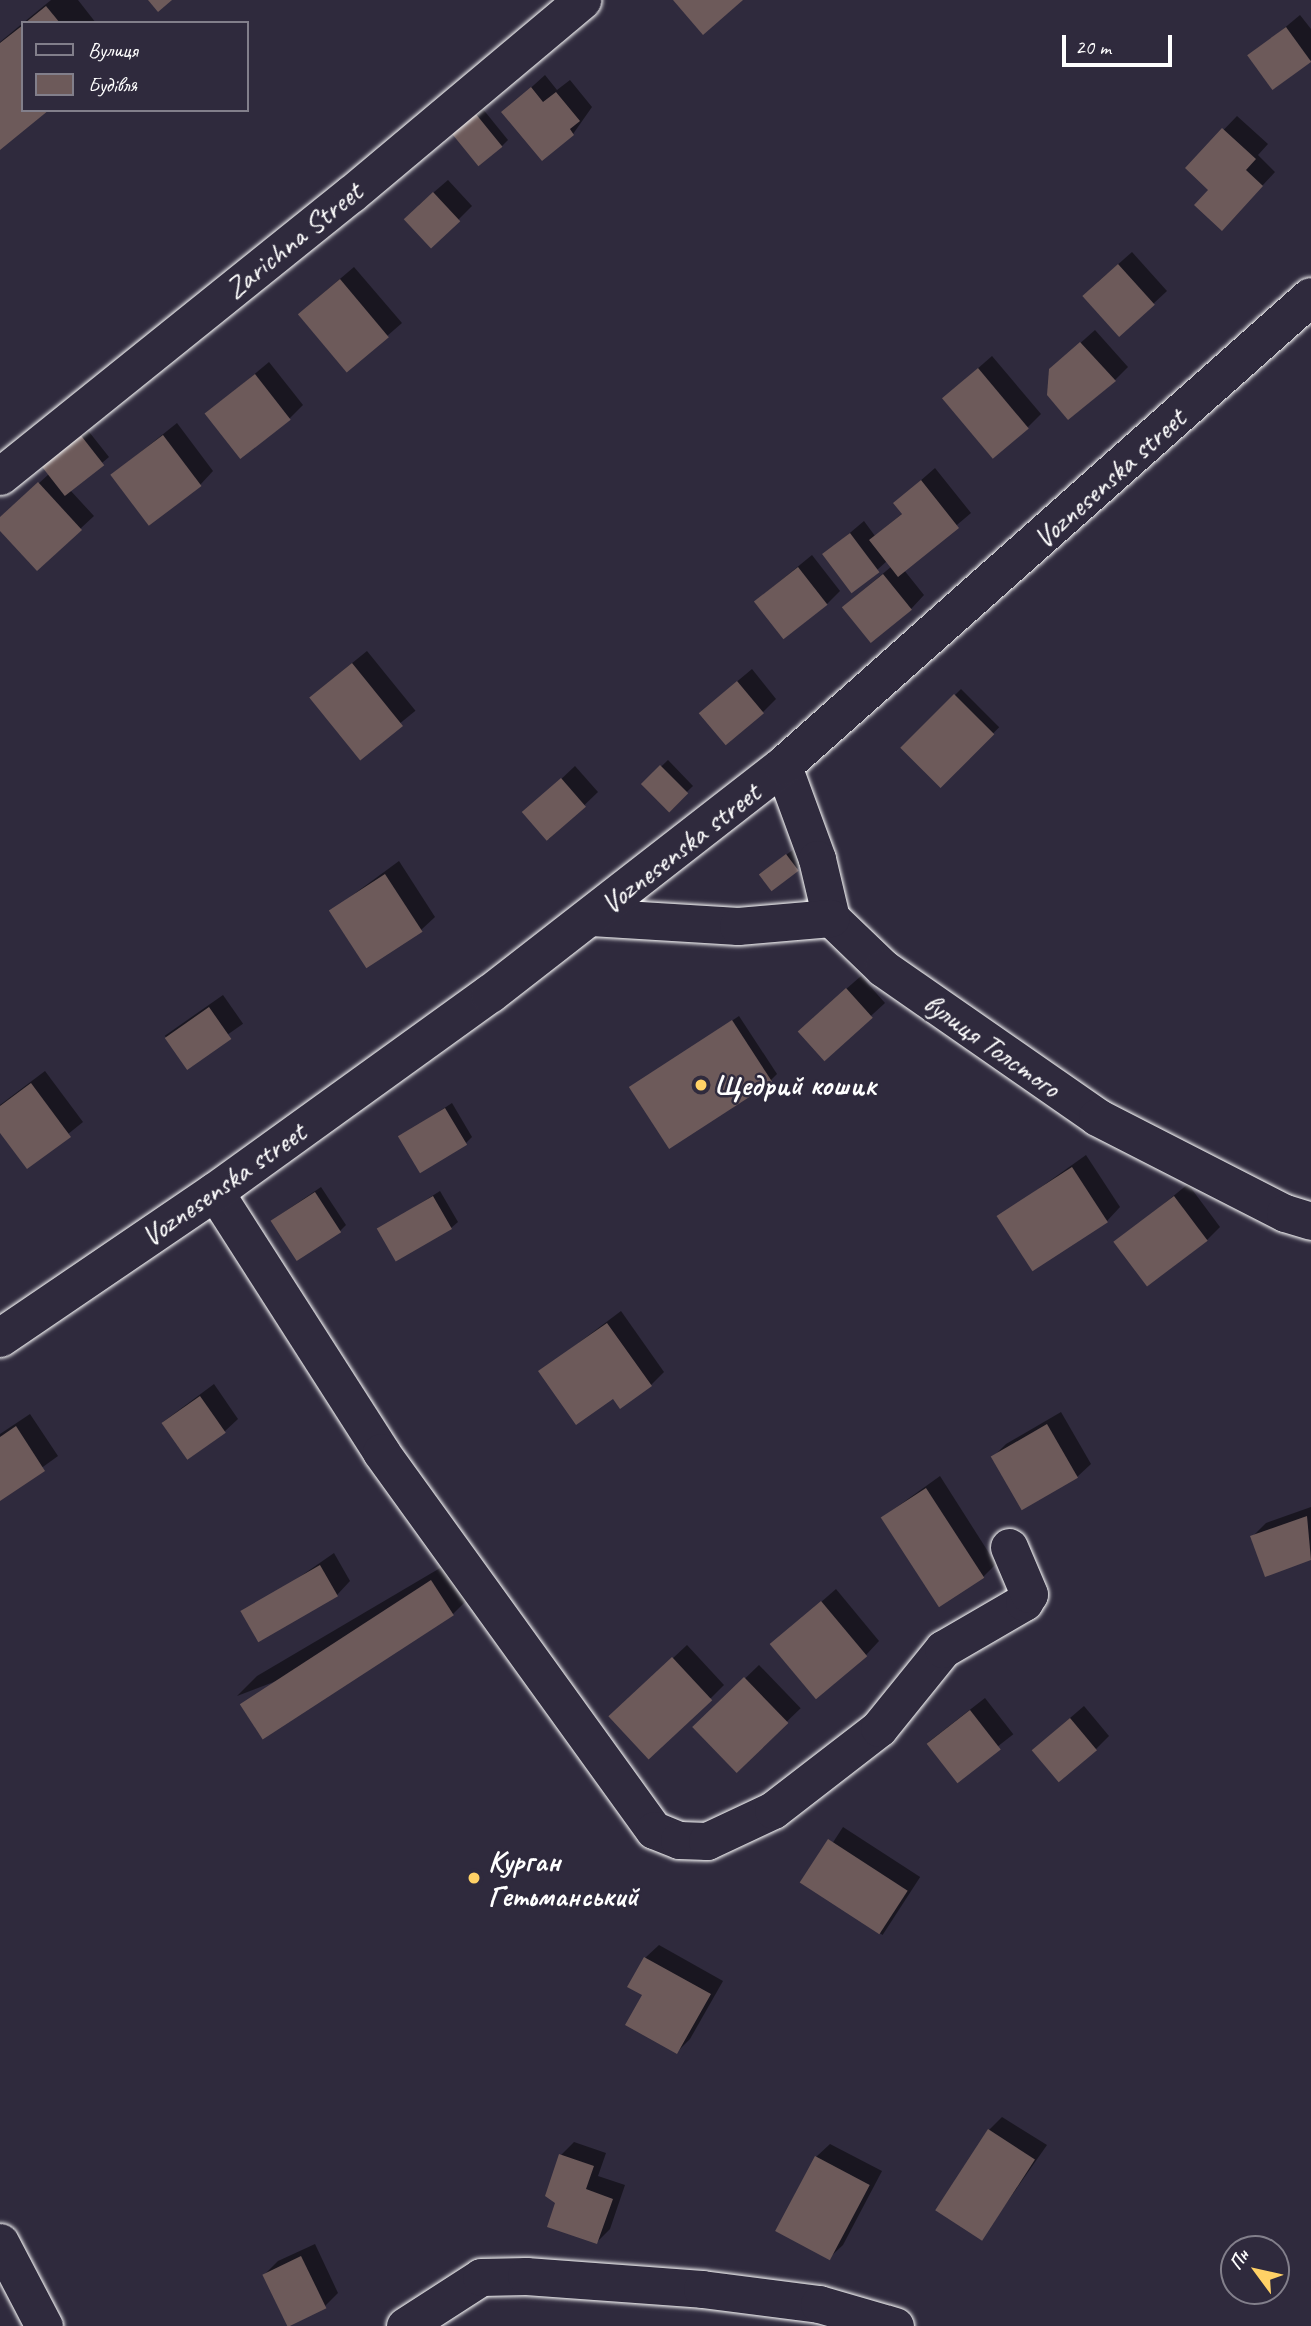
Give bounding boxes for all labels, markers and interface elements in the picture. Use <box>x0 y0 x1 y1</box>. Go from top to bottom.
legend <box>21 21 248 112</box>
scale bar <box>1066 21 1176 65</box>
text: 20 m <box>1075 34 1111 60</box>
text: Вулиця <box>88 37 138 63</box>
text: Будівля <box>88 72 137 98</box>
street label: Zarichna Street <box>217 173 369 307</box>
street label: Voznesenska street <box>1025 400 1193 556</box>
street label: Voznesenska street <box>593 775 767 921</box>
street label: вулиця Толстого <box>917 985 1067 1105</box>
place label: Щедрий кошик <box>715 1067 877 1103</box>
marker: Щедрий кошик <box>693 1077 709 1093</box>
street label: Voznesenska street <box>134 1114 312 1254</box>
place label: Курган Гетьманський <box>488 1843 638 1913</box>
marker: Курган Гетьманський <box>466 1870 482 1886</box>
north arrow <box>1220 2235 1290 2305</box>
text: Пн <box>1224 2245 1255 2275</box>

